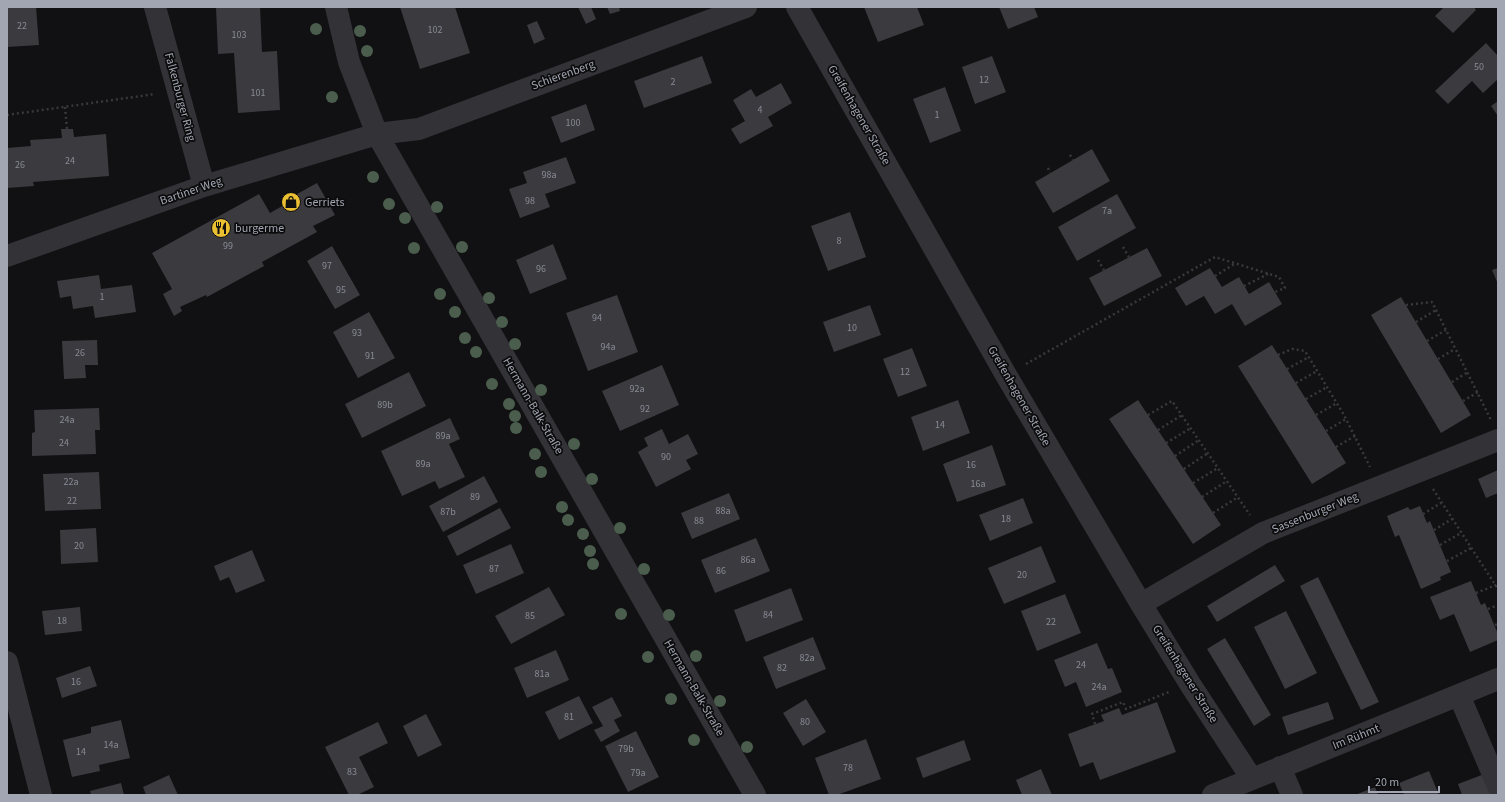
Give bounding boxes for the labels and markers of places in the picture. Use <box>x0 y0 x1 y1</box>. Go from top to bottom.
shop icon: Gerriets <box>280 191 302 213</box>
place label: Gerriets <box>305 194 344 211</box>
restaurant icon: burgerme <box>210 217 232 239</box>
place label: burgerme <box>235 220 284 237</box>

